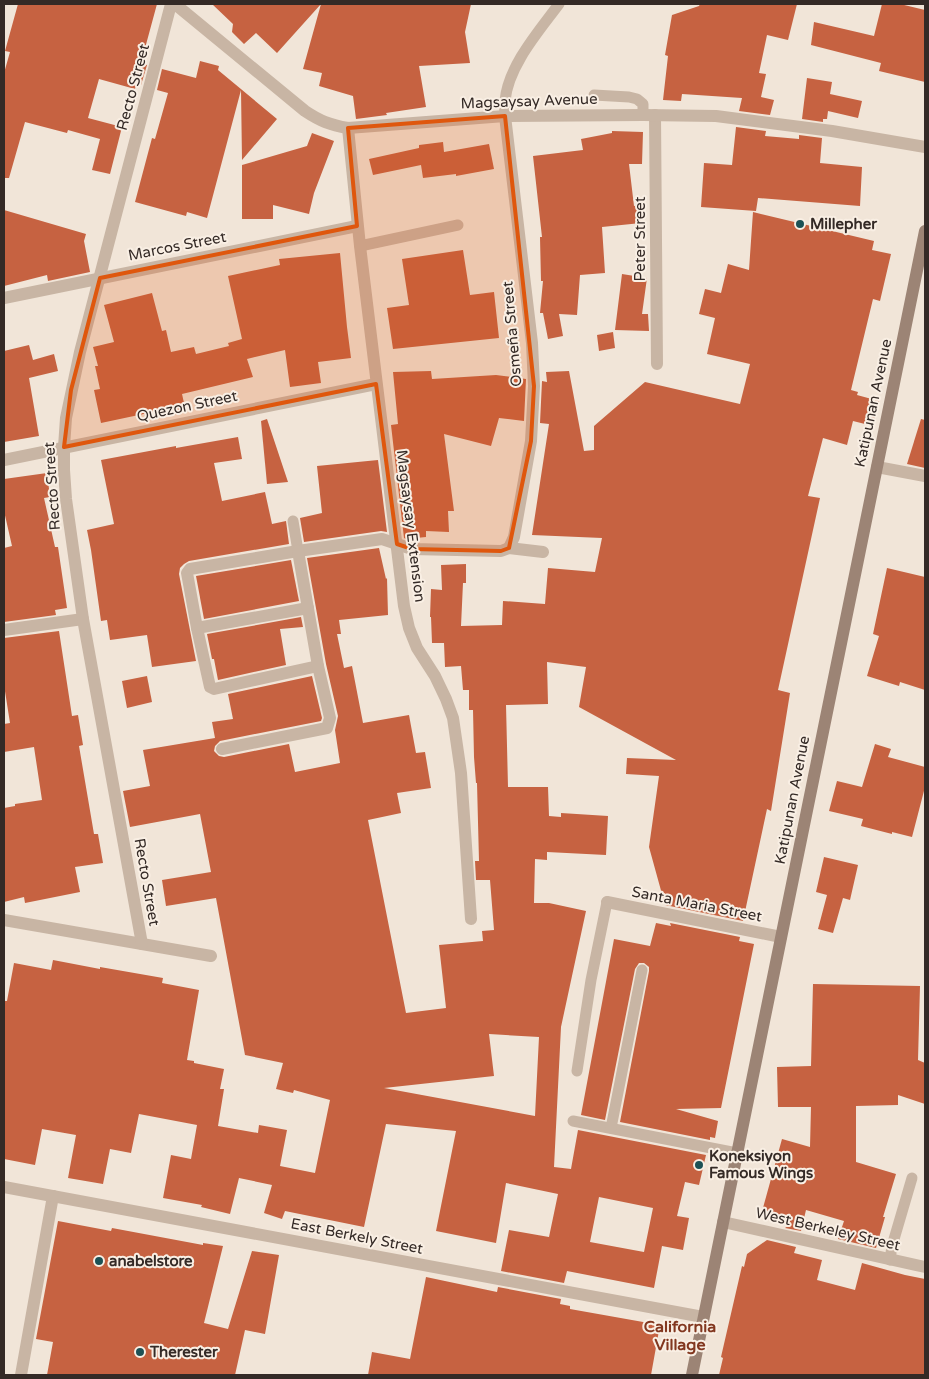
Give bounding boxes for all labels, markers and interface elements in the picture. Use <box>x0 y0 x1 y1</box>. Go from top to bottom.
street label: Recto Street <box>113 42 153 132</box>
street label: Magsaysay Avenue <box>460 90 598 112</box>
street label: Peter Street <box>631 196 649 282</box>
place label: Millepher <box>810 215 877 234</box>
marker: Millepher <box>794 218 806 230</box>
street label: Marcos Street <box>126 228 228 264</box>
street label: Osmeña Street <box>498 280 526 388</box>
street label: Katipunan Avenue <box>851 337 895 469</box>
street label: Quezon Street <box>135 387 239 425</box>
street label: Recto Street <box>40 441 64 531</box>
street label: Magsaysay Extension <box>393 449 429 603</box>
street label: Katipunan Avenue <box>771 734 813 866</box>
street label: Recto Street <box>130 837 164 927</box>
street label: Santa Maria Street <box>630 883 764 926</box>
place label: Koneksiyon Famous Wings <box>709 1147 813 1183</box>
marker: Koneksiyon Famous Wings <box>693 1159 705 1171</box>
street label: West Berkeley Street <box>754 1204 902 1254</box>
street label: East Berkely Street <box>289 1214 425 1258</box>
place label: anabelstore <box>109 1252 193 1270</box>
marker: anabelstore <box>93 1255 105 1267</box>
district label: California Village <box>644 1317 716 1355</box>
place label: Therester <box>149 1343 218 1361</box>
marker: Therester <box>134 1346 146 1358</box>

